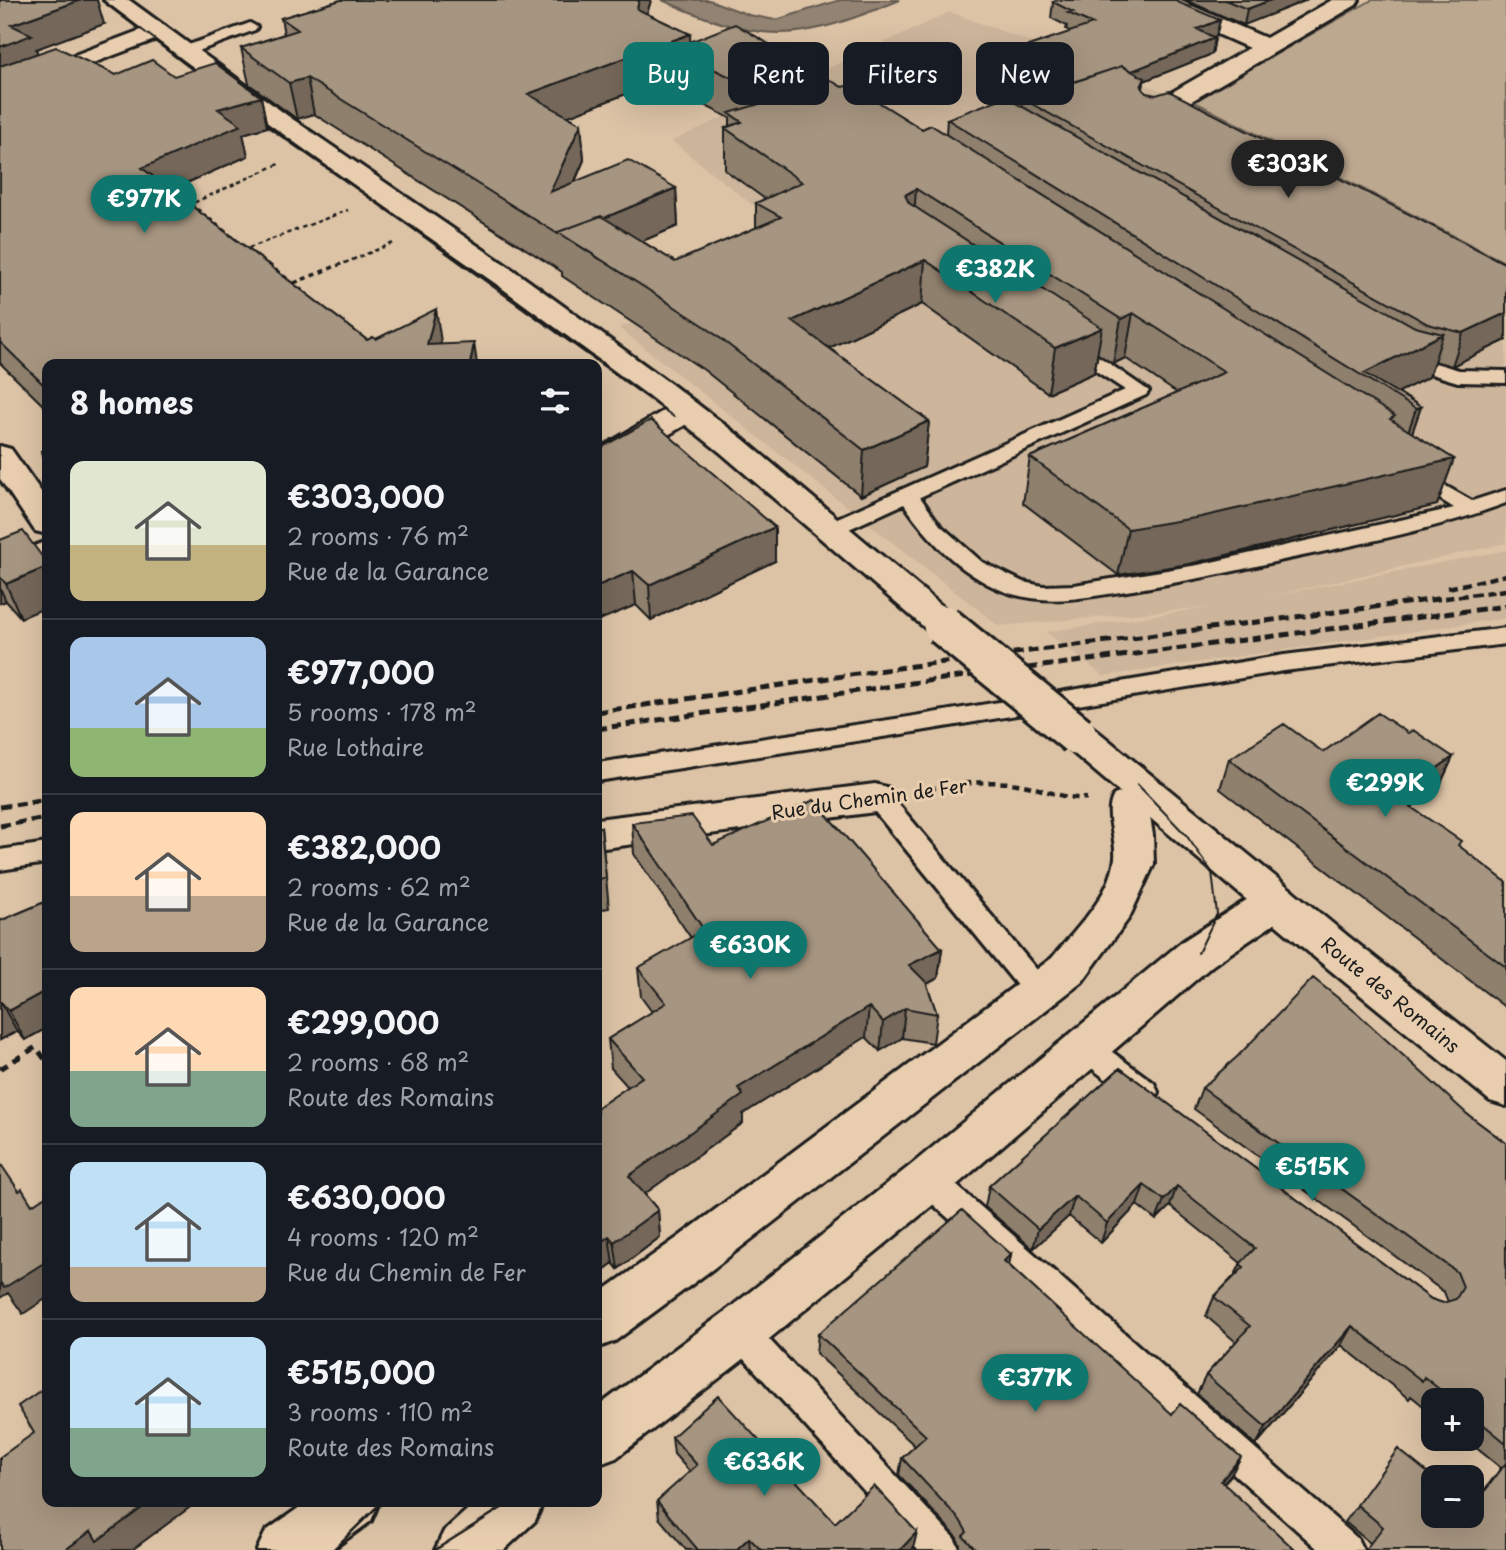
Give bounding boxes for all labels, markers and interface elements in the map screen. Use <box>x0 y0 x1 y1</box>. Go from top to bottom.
chip: Buy <box>623 42 714 105</box>
chip: Rent <box>728 42 829 105</box>
chip: Filters <box>843 42 962 105</box>
chip: New <box>976 42 1074 105</box>
pin: €303K <box>1239 140 1337 200</box>
text: €303K <box>1247 145 1329 180</box>
pin: €977K <box>95 176 193 235</box>
text: €977K <box>107 180 181 215</box>
pin: €382K <box>946 246 1044 305</box>
text: €382K <box>955 250 1035 285</box>
text: 8 homes <box>70 379 193 424</box>
icon: filters <box>536 382 574 420</box>
text: €303,000 <box>287 473 445 518</box>
icon: home <box>126 489 210 573</box>
text: 2 rooms · 76 m² <box>287 518 469 553</box>
text: Rue de la Garance <box>287 553 489 588</box>
text: €977,000 <box>287 649 435 694</box>
icon: home <box>126 665 210 749</box>
text: 5 rooms · 178 m² <box>287 694 477 729</box>
text: Rue Lothaire <box>287 729 424 764</box>
pin: €299K <box>1336 760 1434 819</box>
text: €299K <box>1346 764 1424 799</box>
street label: Rue du Chemin de Fer <box>769 770 969 826</box>
text: €382,000 <box>287 824 441 869</box>
icon: home <box>126 840 210 924</box>
text: 2 rooms · 62 m² <box>287 869 471 904</box>
text: Rue de la Garance <box>287 904 489 939</box>
pin: €630K <box>701 922 799 981</box>
text: €630K <box>709 926 791 961</box>
street label: Route des Romains <box>1316 929 1466 1059</box>
text: €299,000 <box>287 999 439 1044</box>
icon: home <box>126 1015 210 1099</box>
text: 2 rooms · 68 m² <box>287 1044 469 1079</box>
text: Route des Romains <box>287 1079 494 1114</box>
pin: €515K <box>1263 1144 1361 1203</box>
text: €515K <box>1275 1148 1349 1183</box>
text: €630,000 <box>287 1174 446 1219</box>
icon: home <box>126 1190 210 1274</box>
text: 4 rooms · 120 m² <box>287 1219 479 1254</box>
text: Rue du Chemin de Fer <box>287 1254 526 1289</box>
text: €515,000 <box>287 1349 435 1394</box>
pin: €377K <box>986 1354 1084 1414</box>
text: €377K <box>998 1359 1072 1394</box>
icon: home <box>126 1365 210 1449</box>
map controls <box>1421 1388 1484 1528</box>
button: + <box>1421 1388 1484 1451</box>
text: 3 rooms · 110 m² <box>287 1394 473 1429</box>
text: Route des Romains <box>287 1429 494 1464</box>
pin: €636K <box>715 1438 813 1498</box>
text: €636K <box>723 1443 805 1478</box>
button: − <box>1421 1465 1484 1528</box>

